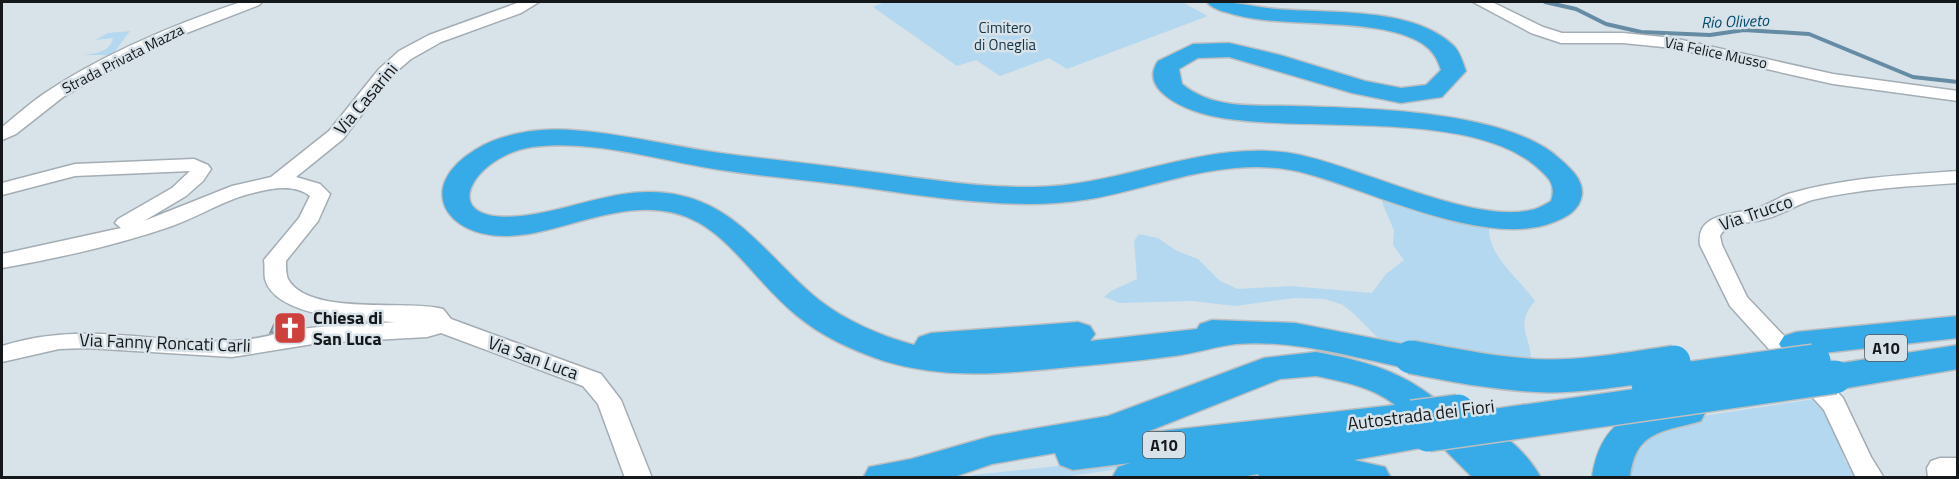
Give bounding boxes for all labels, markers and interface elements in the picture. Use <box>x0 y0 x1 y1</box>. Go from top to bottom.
water label: Rio Oliveto <box>1701 8 1770 34</box>
park label: Cimitero di Oneglia <box>974 16 1036 56</box>
street label: Strada Privata Mazza <box>58 18 188 99</box>
street label: Via Felice Musso <box>1663 30 1770 75</box>
street label: Via Casarini <box>327 57 404 141</box>
street label: Via Trucco <box>1715 187 1796 238</box>
place label: Chiesa di San Luca <box>313 304 383 352</box>
church icon: Chiesa di San Luca <box>272 310 308 346</box>
street label: Via Fanny Roncati Carli <box>79 326 251 359</box>
street label: Via San Luca <box>484 329 582 386</box>
road number: A10 <box>1865 335 1907 361</box>
street label: Autostrada dei Fiori <box>1346 392 1496 437</box>
road number: A10 <box>1143 432 1185 458</box>

